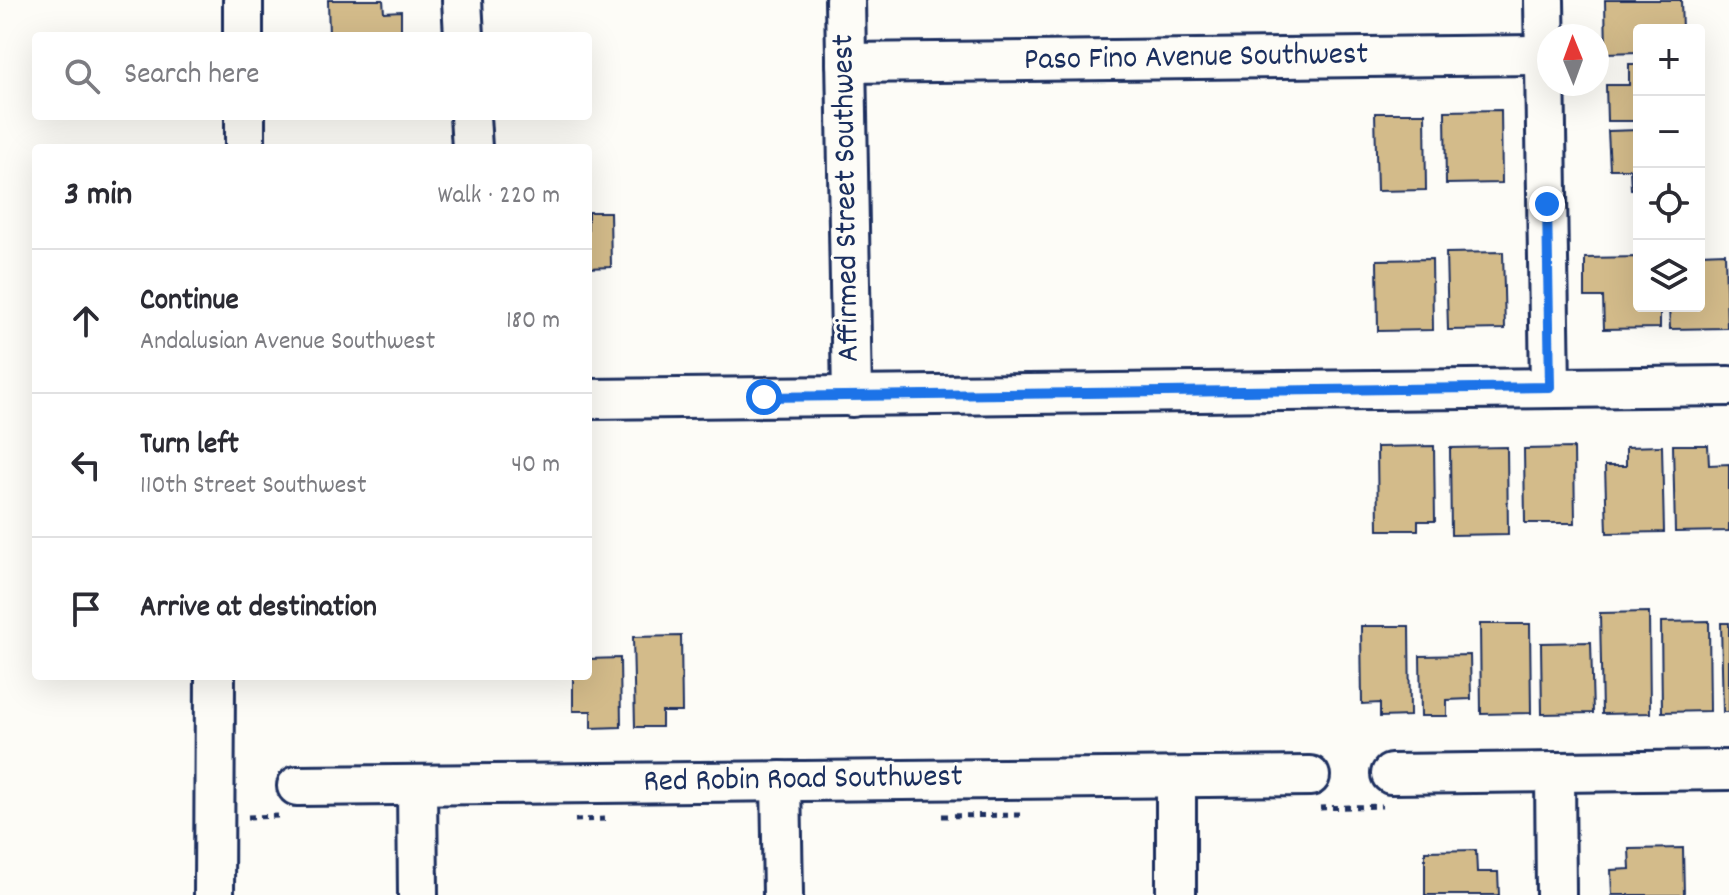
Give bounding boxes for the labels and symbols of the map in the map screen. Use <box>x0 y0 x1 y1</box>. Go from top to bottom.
north arrow <box>1537 24 1609 96</box>
street label: Affirmed Street Southwest <box>822 33 874 362</box>
street label: Paso Fino Avenue Southwest <box>1023 33 1369 85</box>
route end <box>1529 186 1565 222</box>
route start <box>746 379 782 415</box>
street label: Red Robin Road Southwest <box>643 755 963 807</box>

